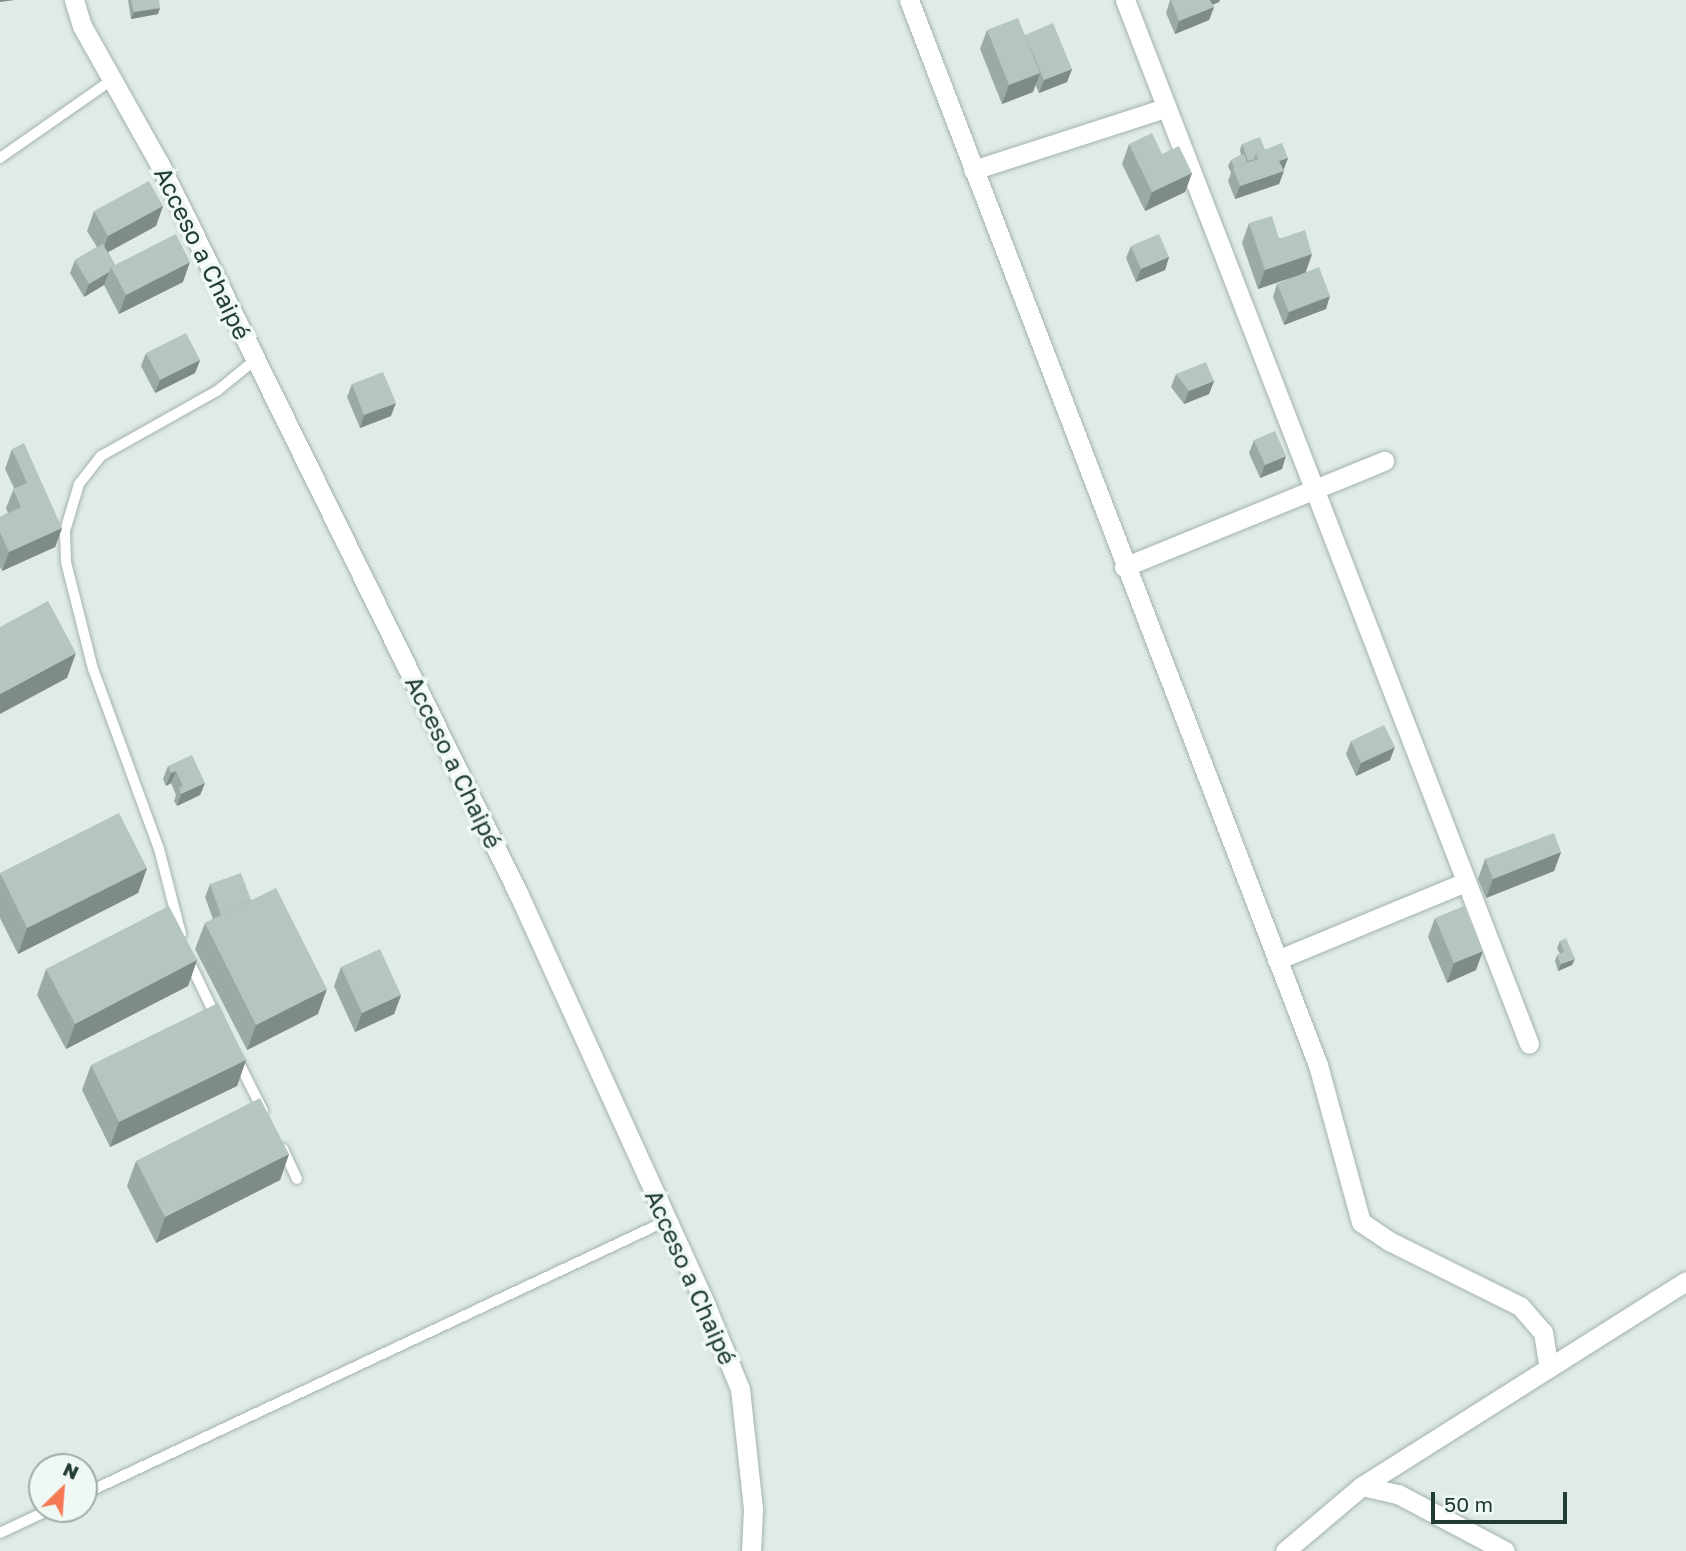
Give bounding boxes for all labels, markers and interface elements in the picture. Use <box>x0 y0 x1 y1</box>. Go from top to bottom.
street label: Acceso a Chaipé <box>149 162 257 344</box>
street label: Acceso a Chaipé <box>400 671 508 853</box>
street label: Acceso a Chaipé <box>640 1185 742 1369</box>
north arrow <box>28 1453 98 1523</box>
text: N <box>60 1457 83 1484</box>
scale bar <box>1434 1478 1570 1522</box>
text: 50 m <box>1444 1491 1493 1517</box>

